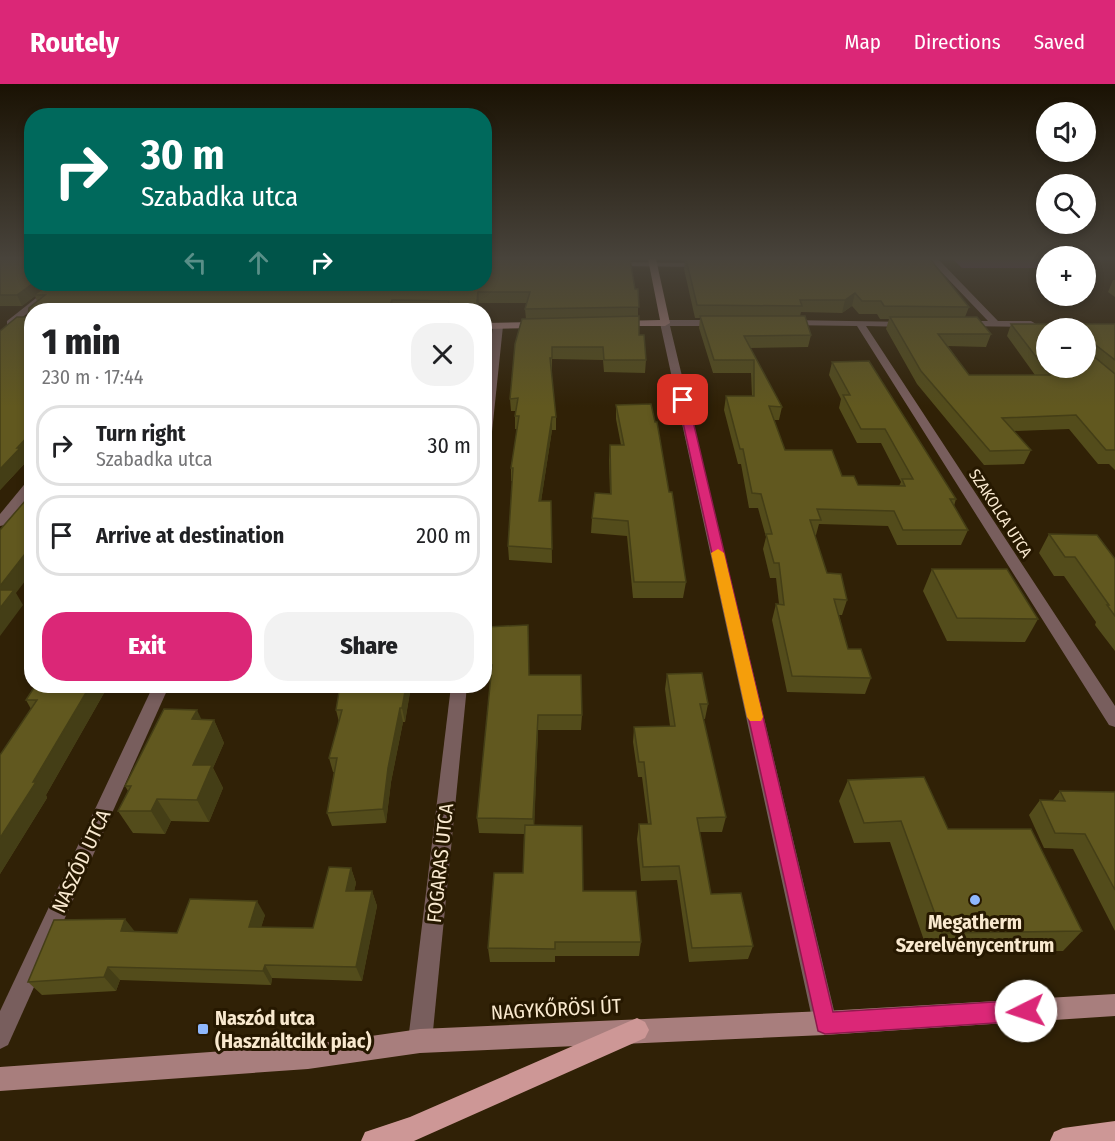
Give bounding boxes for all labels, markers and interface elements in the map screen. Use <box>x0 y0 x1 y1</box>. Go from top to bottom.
text: Routely <box>30 26 119 59</box>
text: Map <box>844 29 881 55</box>
text: Directions <box>914 29 1001 55</box>
text: Saved <box>1034 29 1085 55</box>
map controls <box>1036 102 1096 378</box>
button: sound <box>1036 102 1096 162</box>
text: 30 m <box>141 130 225 180</box>
icon: right <box>42 132 120 210</box>
button: search <box>1036 174 1096 234</box>
text: Szabadka utca <box>141 181 298 213</box>
icon: left <box>179 246 212 279</box>
icon: ahead <box>242 246 275 279</box>
icon: right <box>305 246 338 279</box>
button: + <box>1036 246 1096 306</box>
button: − <box>1036 318 1096 378</box>
text: 1 min <box>42 320 120 364</box>
button: close <box>411 323 474 386</box>
text: 230 m · 17:44 <box>42 365 143 389</box>
pin <box>657 374 708 425</box>
icon: arrive <box>666 383 699 416</box>
text: Turn right <box>96 420 185 447</box>
icon: right <box>45 429 78 462</box>
text: 30 m <box>428 432 471 459</box>
text: Szabadka utca <box>96 447 213 471</box>
street label: SZAKOLCA UTCA <box>965 466 1036 561</box>
icon: arrive <box>45 519 78 552</box>
text: Arrive at destination <box>96 522 284 549</box>
text: 200 m <box>416 522 471 549</box>
button: Exit <box>42 612 252 681</box>
button: Share <box>264 612 474 681</box>
street label: FOGARAS UTCA <box>422 802 458 924</box>
street label: NASZÓD UTCA <box>47 805 116 916</box>
marker: Megatherm Szerelvénycentrum <box>968 893 982 907</box>
place label: Megatherm Szerelvénycentrum <box>896 910 1054 957</box>
position arrow <box>994 979 1058 1043</box>
street label: NAGYKŐRÖSI ÚT <box>490 993 622 1024</box>
place label: Naszód utca (Használtcikk piac) <box>215 1006 371 1053</box>
marker: Naszód utca (Használtcikk piac) <box>196 1022 210 1036</box>

